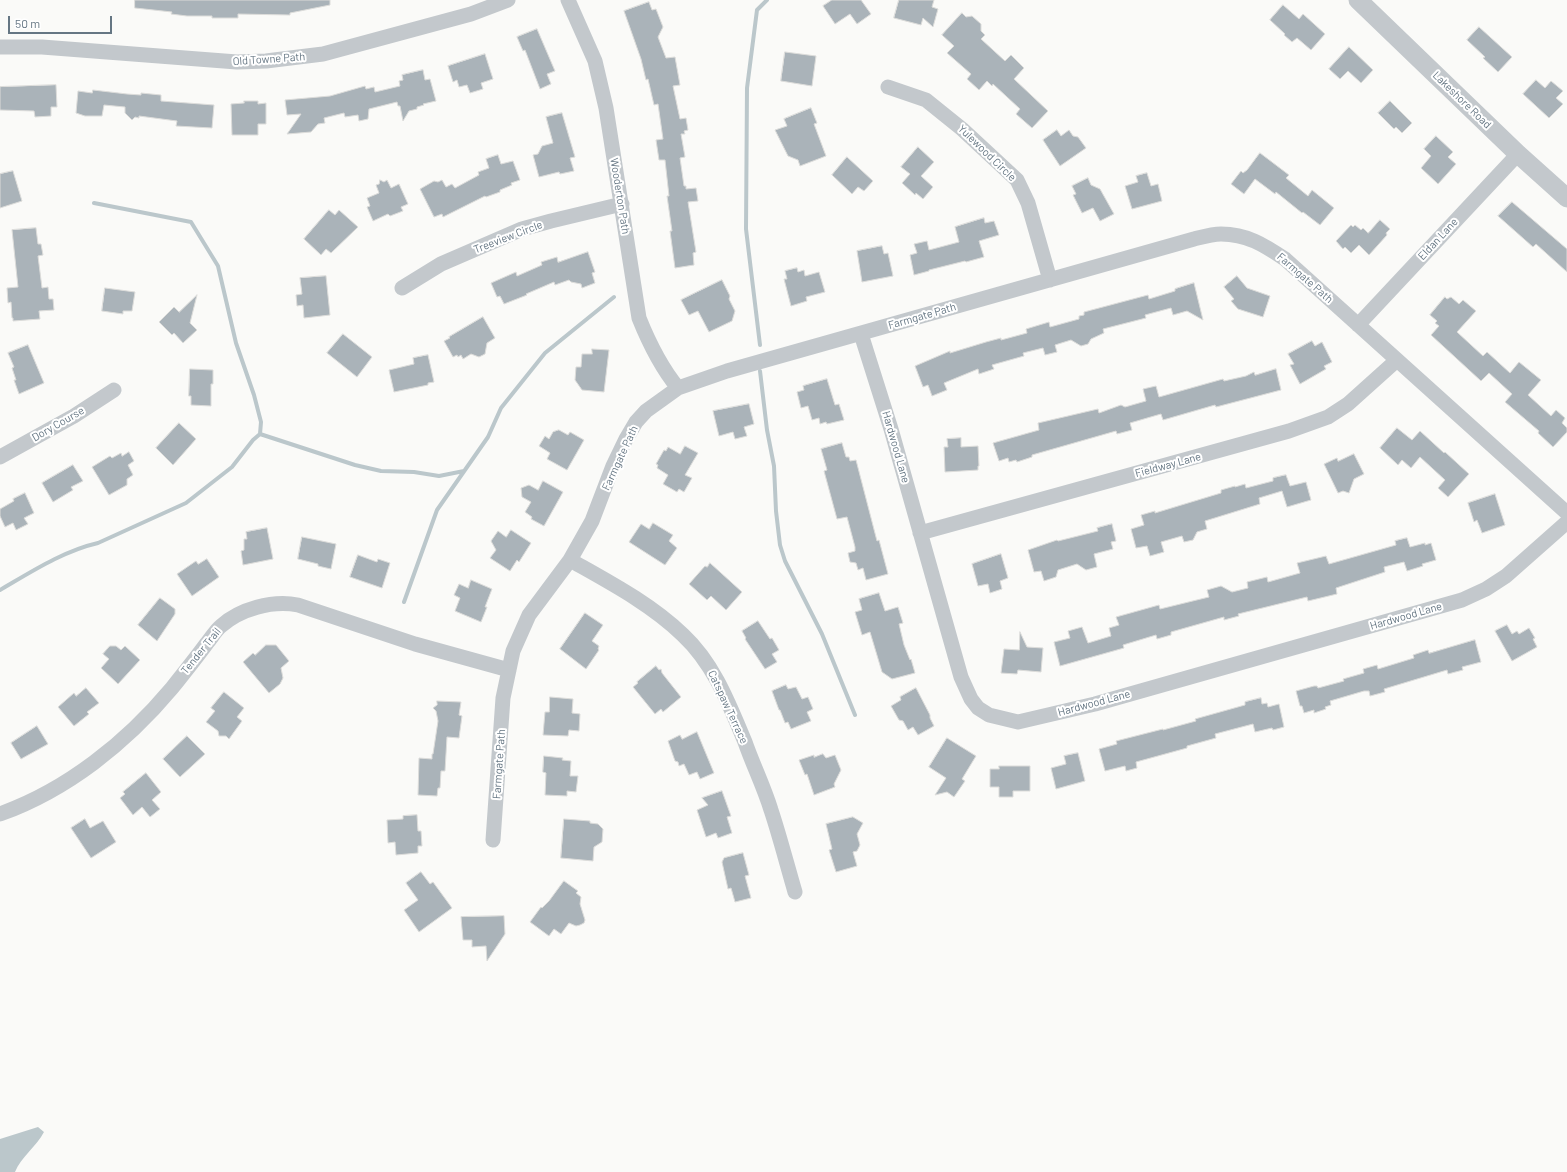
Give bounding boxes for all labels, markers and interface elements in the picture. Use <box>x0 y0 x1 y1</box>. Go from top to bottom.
scale bar <box>10 8 114 34</box>
text: 50 m <box>15 16 40 30</box>
street label: Old Towne Path <box>232 50 306 68</box>
street label: Lakeshore Road <box>1430 69 1494 131</box>
street label: Yulewood Circle <box>955 122 1019 184</box>
street label: Wooderton Path <box>607 157 633 235</box>
street label: Eldan Lane <box>1415 215 1461 263</box>
street label: Treeview Circle <box>472 218 544 256</box>
street label: Farmgate Path <box>1274 250 1336 306</box>
street label: Farmgate Path <box>887 300 957 332</box>
street label: Dory Course <box>30 404 86 444</box>
street label: Hardwood Lane <box>879 409 913 485</box>
street label: Farmgate Path <box>599 424 641 492</box>
street label: Fieldway Lane <box>1134 450 1202 480</box>
street label: Hardwood Lane <box>1368 599 1444 633</box>
street label: Tender Trail <box>178 625 224 677</box>
street label: Catspaw Terrace <box>705 668 751 746</box>
street label: Hardwood Lane <box>1056 687 1132 719</box>
street label: Farmgate Path <box>490 729 508 799</box>

